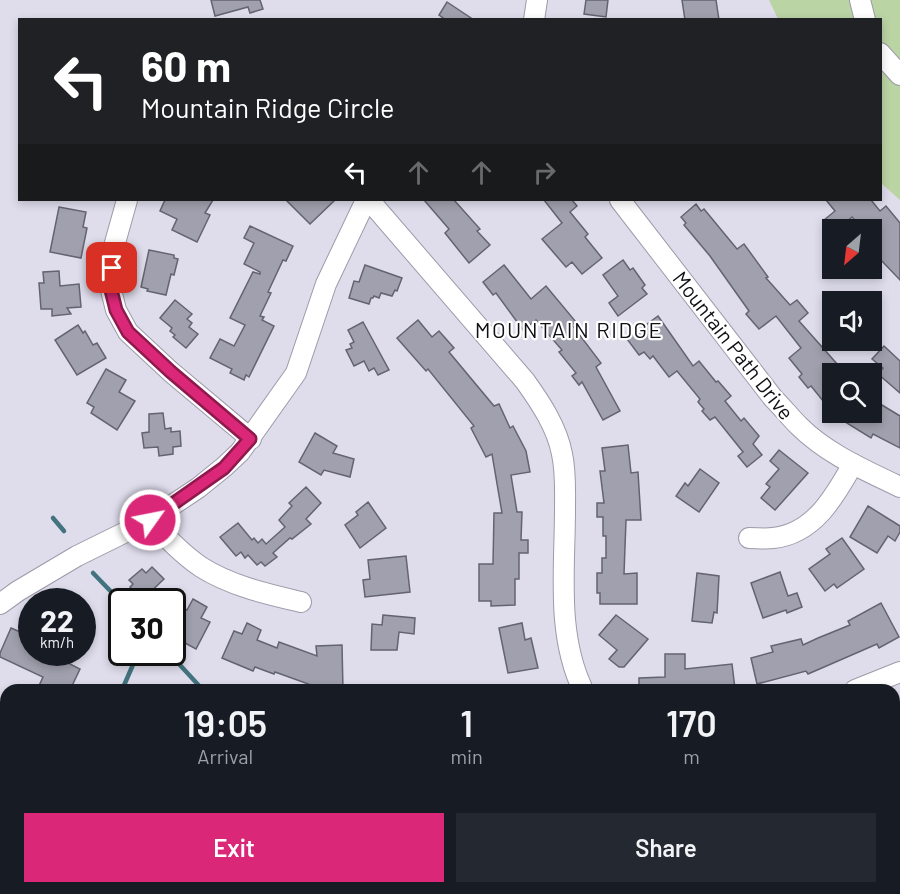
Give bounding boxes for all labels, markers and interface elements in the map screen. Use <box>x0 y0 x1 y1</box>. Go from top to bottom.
text: 60 m <box>141 40 231 90</box>
icon: left <box>42 42 120 120</box>
text: Mountain Ridge Circle <box>141 91 395 123</box>
icon: left <box>339 156 372 189</box>
icon: ahead <box>402 156 435 189</box>
icon: ahead <box>465 156 498 189</box>
icon: right <box>528 156 561 189</box>
north arrow <box>822 219 882 279</box>
map controls <box>822 219 882 423</box>
pin <box>86 242 137 293</box>
icon: arrive <box>95 251 128 284</box>
street label: Mountain Path Drive <box>668 266 800 424</box>
button: sound <box>822 291 882 351</box>
district label: MOUNTAIN RIDGE <box>475 316 663 342</box>
button: search <box>822 363 882 423</box>
position arrow <box>118 488 182 552</box>
speed limit sign: 30 <box>108 588 186 666</box>
text: 22 <box>40 602 74 638</box>
text: km/h <box>40 633 74 651</box>
text: 19:05 <box>183 701 267 744</box>
text: 1 <box>460 701 473 744</box>
text: 170 <box>666 701 717 744</box>
text: Arrival <box>197 744 253 768</box>
text: min <box>450 744 483 768</box>
text: m <box>683 744 700 768</box>
button: Exit <box>24 813 444 882</box>
button: Share <box>456 813 876 882</box>

